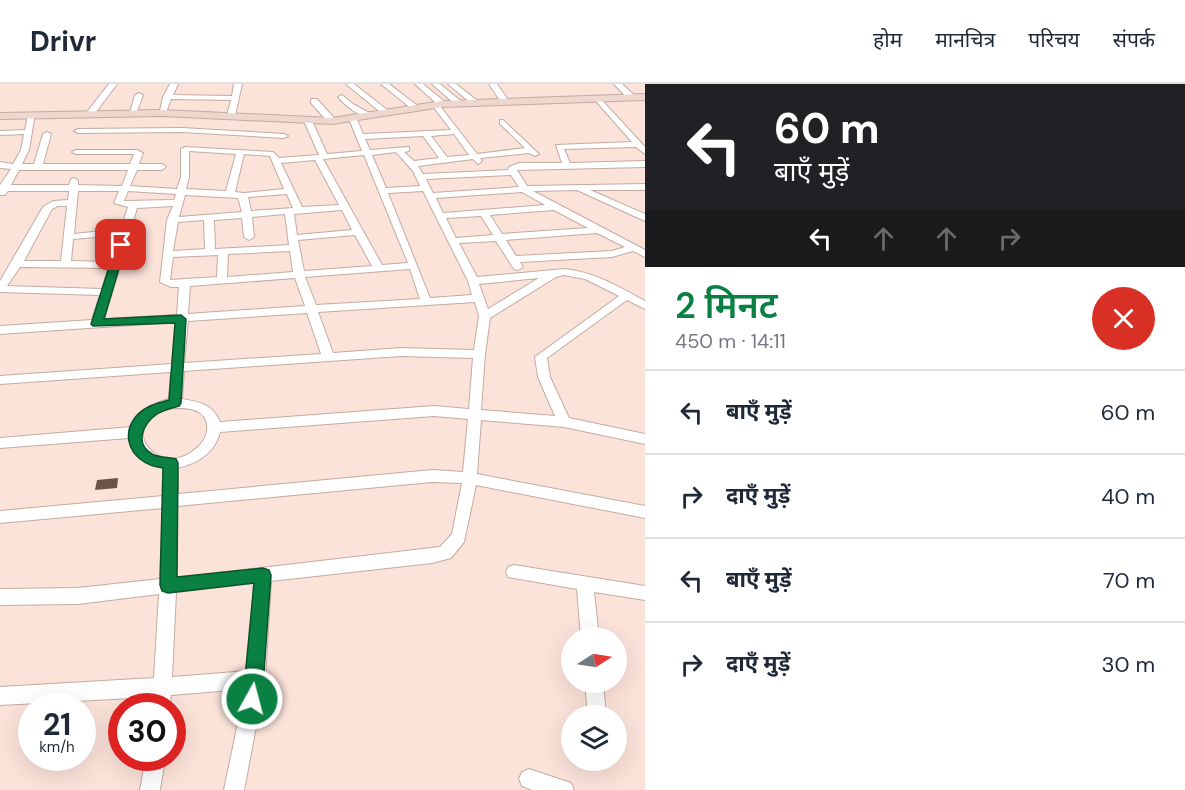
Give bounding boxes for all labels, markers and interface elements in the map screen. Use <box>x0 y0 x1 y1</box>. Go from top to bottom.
text: Drivr <box>30 23 96 60</box>
text: होम <box>873 26 902 54</box>
text: मानचित्र <box>935 26 995 54</box>
text: परिचय <box>1028 26 1080 54</box>
text: संपर्क <box>1113 26 1155 54</box>
text: 60 m <box>774 101 880 156</box>
icon: left <box>675 108 753 186</box>
text: बाएँ मुड़ें <box>774 154 849 189</box>
pin <box>95 219 146 270</box>
icon: left <box>804 222 837 255</box>
icon: ahead <box>867 222 900 255</box>
icon: ahead <box>930 222 963 255</box>
icon: right <box>993 222 1026 255</box>
icon: arrive <box>104 228 137 261</box>
text: 2 मिनट <box>675 282 778 329</box>
button: close <box>1092 287 1155 350</box>
text: 450 m · 14:11 <box>675 328 786 354</box>
icon: left <box>675 396 708 429</box>
text: बाएँ मुड़ें <box>726 397 792 426</box>
text: 60 m <box>1101 398 1155 427</box>
icon: right <box>675 480 708 513</box>
text: दाएँ मुड़ें <box>726 481 790 510</box>
text: 40 m <box>1101 482 1155 511</box>
icon: left <box>675 564 708 597</box>
text: बाएँ मुड़ें <box>726 565 792 594</box>
text: 70 m <box>1103 566 1155 595</box>
north arrow <box>561 627 627 693</box>
map controls <box>561 627 627 771</box>
icon: right <box>675 648 708 681</box>
text: दाएँ मुड़ें <box>726 649 790 678</box>
text: 30 m <box>1101 650 1155 679</box>
position arrow <box>220 667 284 731</box>
speed limit sign: 30 <box>108 693 186 771</box>
text: 21 <box>43 705 71 744</box>
button: layers <box>561 705 627 771</box>
text: km/h <box>39 737 75 757</box>

